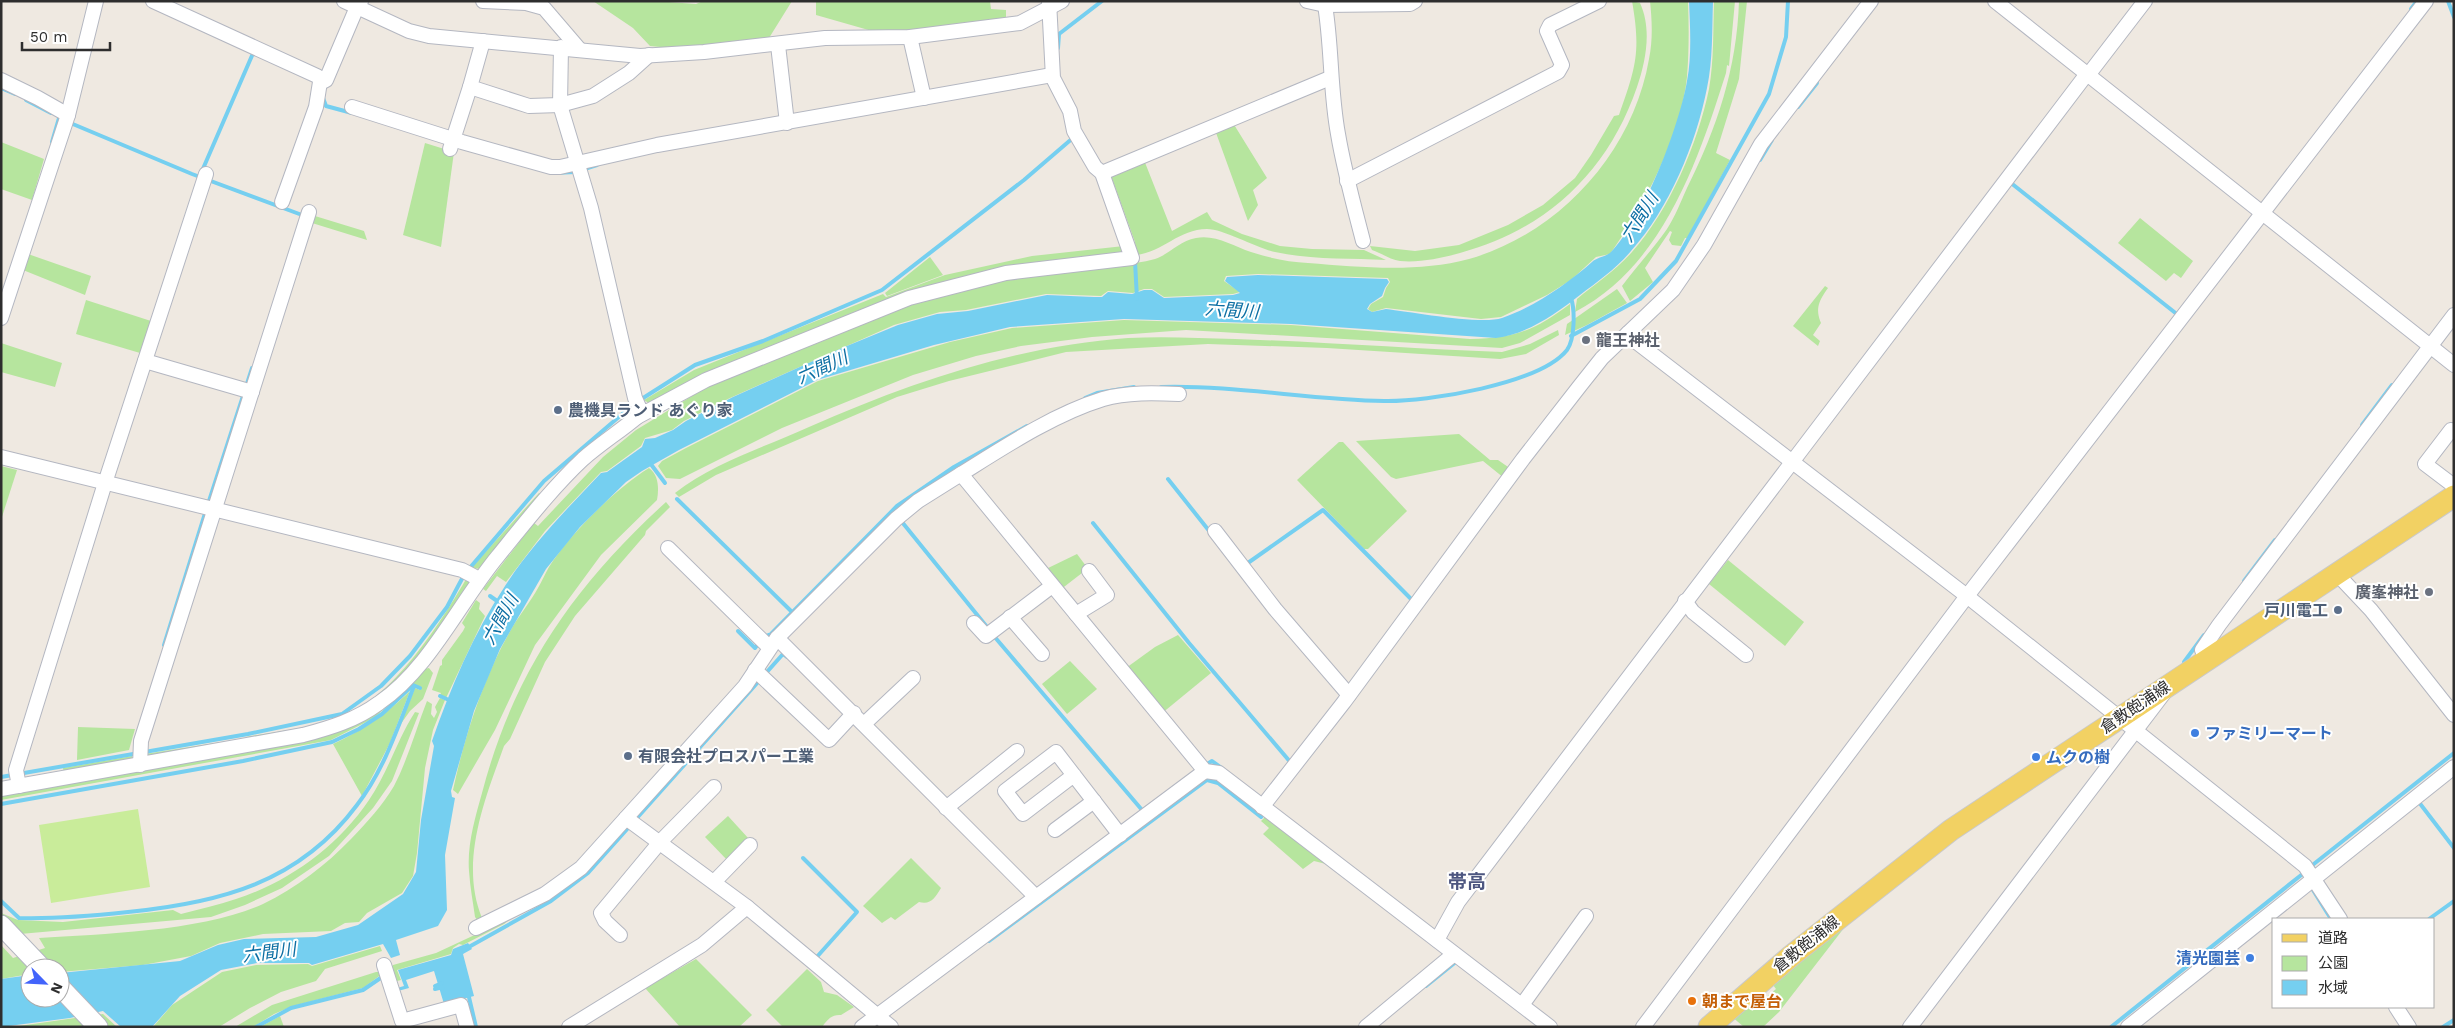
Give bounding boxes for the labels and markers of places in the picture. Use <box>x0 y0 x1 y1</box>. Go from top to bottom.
place label: 龍王神社 <box>1596 331 1660 350</box>
marker: 龍王神社 <box>1580 334 1592 346</box>
place label: 農機具ランド あぐり家 <box>568 401 733 420</box>
marker: 農機具ランド あぐり家 <box>552 404 564 416</box>
place label: 廣峯神社 <box>2355 583 2419 602</box>
marker: 廣峯神社 <box>2423 586 2435 598</box>
place label: 戸川電工 <box>2264 601 2328 620</box>
marker: 戸川電工 <box>2332 604 2344 616</box>
place label: ファミリーマート <box>2205 724 2333 743</box>
marker: ファミリーマート <box>2189 727 2201 739</box>
place label: 有限会社プロスパー工業 <box>638 747 814 766</box>
place label: ムクの樹 <box>2046 748 2110 767</box>
marker: 有限会社プロスパー工業 <box>622 750 634 762</box>
marker: ムクの樹 <box>2030 751 2042 763</box>
place label: 清光園芸 <box>2176 949 2240 968</box>
marker: 清光園芸 <box>2244 952 2256 964</box>
place label: 朝まで屋台 <box>1702 992 1782 1011</box>
marker: 朝まで屋台 <box>1686 995 1698 1007</box>

